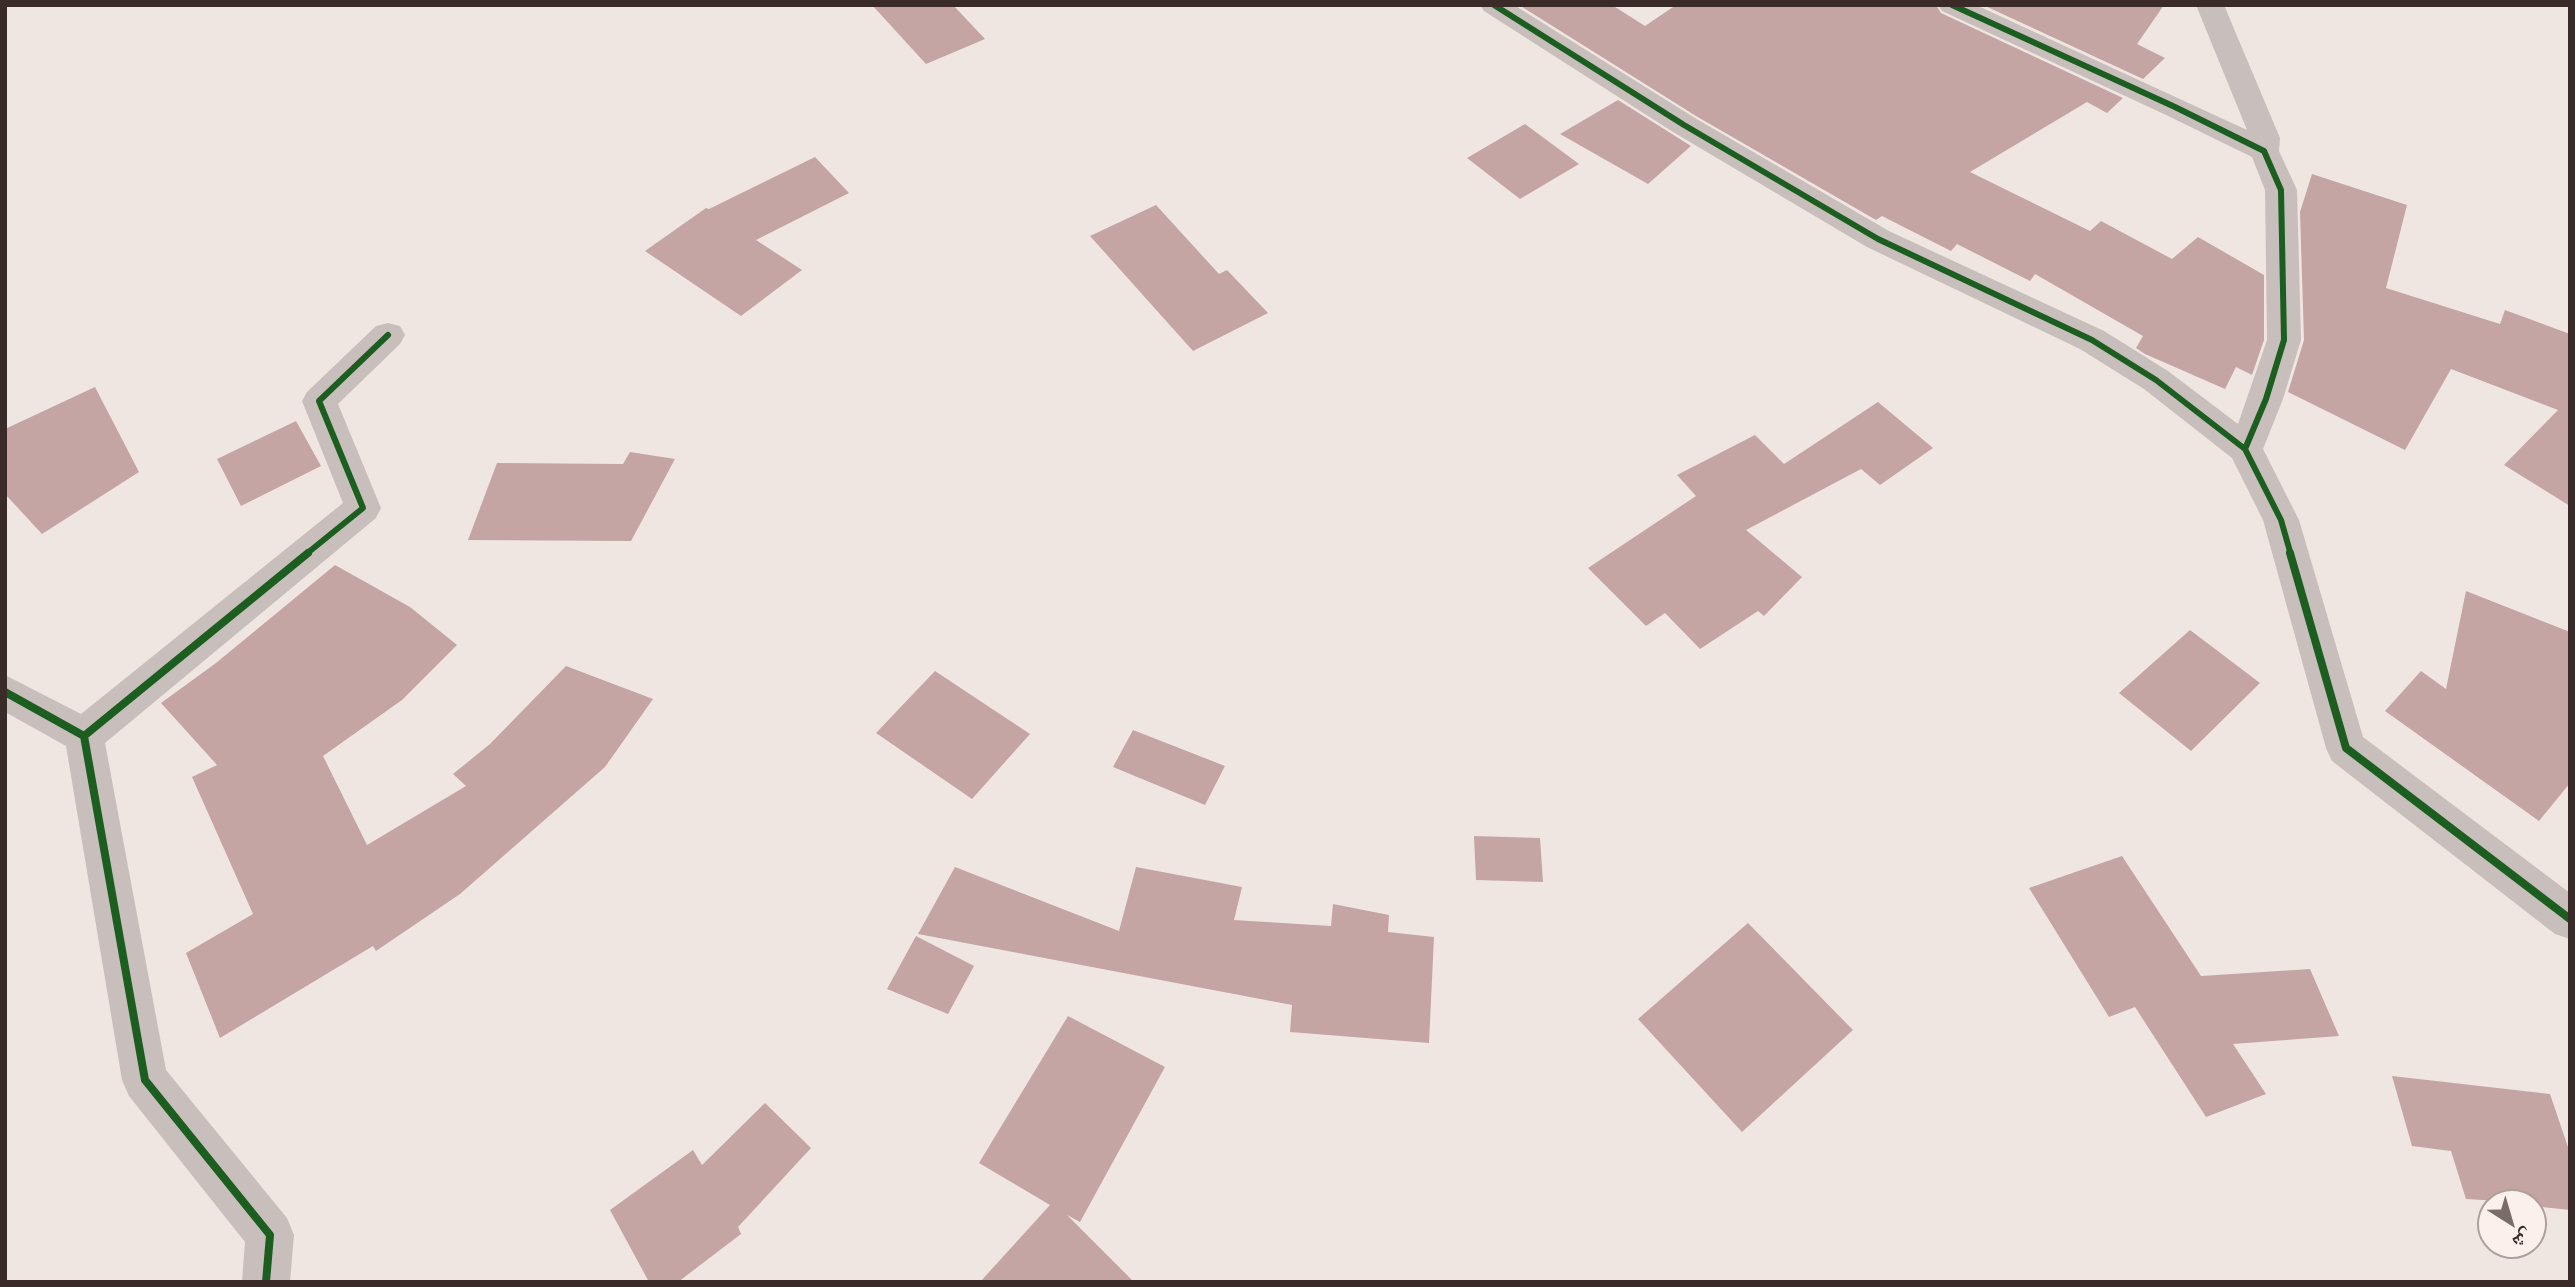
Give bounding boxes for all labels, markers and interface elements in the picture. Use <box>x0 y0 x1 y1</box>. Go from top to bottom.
north arrow <box>2477 1189 2547 1259</box>
text: ش <box>2509 1224 2539 1255</box>

